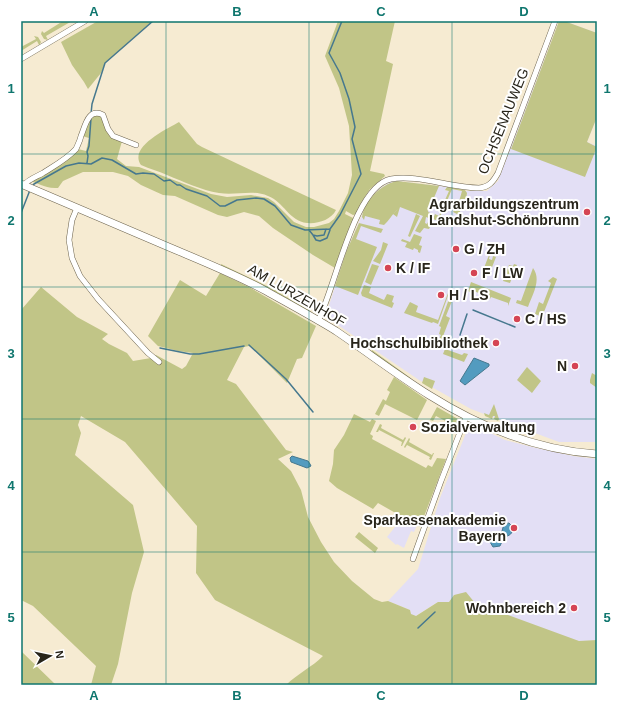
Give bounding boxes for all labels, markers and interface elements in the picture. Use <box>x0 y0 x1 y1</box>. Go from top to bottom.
text: A <box>89 4 99 19</box>
text: B <box>232 4 242 19</box>
text: C <box>376 4 386 19</box>
text: D <box>519 4 529 19</box>
street label: OCHSENAUWEG <box>474 66 532 176</box>
text: 1 <box>7 81 15 96</box>
text: 1 <box>603 81 611 96</box>
place label: Agrarbildungszentrum Landshut-Schönbrunn <box>429 196 579 228</box>
marker: Agrarbildungszentrum Landshut-Schönbrunn <box>582 207 592 217</box>
text: 2 <box>7 213 15 228</box>
text: 2 <box>603 213 611 228</box>
place label: G / ZH <box>464 241 505 257</box>
marker: G / ZH <box>451 244 461 254</box>
street label: AM LURZENHOF <box>245 260 349 330</box>
place label: K / IF <box>396 260 431 276</box>
marker: K / IF <box>383 263 393 273</box>
place label: F / LW <box>482 265 524 281</box>
marker: F / LW <box>469 268 479 278</box>
place label: H / LS <box>449 287 489 303</box>
marker: H / LS <box>436 290 446 300</box>
place label: C / HS <box>525 311 566 327</box>
marker: C / HS <box>512 314 522 324</box>
place label: Hochschulbibliothek <box>350 335 488 351</box>
marker: Hochschulbibliothek <box>491 338 501 348</box>
text: 3 <box>7 346 15 361</box>
text: 3 <box>603 346 611 361</box>
place label: N <box>557 358 567 374</box>
marker: N <box>570 361 580 371</box>
place label: Sozialverwaltung <box>421 419 535 435</box>
marker: Sozialverwaltung <box>408 422 418 432</box>
text: 4 <box>7 478 15 493</box>
text: 4 <box>603 478 611 493</box>
place label: Sparkassenakademie Bayern <box>364 512 506 544</box>
marker: Sparkassenakademie Bayern <box>509 523 519 533</box>
place label: Wohnbereich 2 <box>466 600 566 616</box>
marker: Wohnbereich 2 <box>569 603 579 613</box>
text: 5 <box>7 610 15 625</box>
text: 5 <box>603 610 611 625</box>
north arrow <box>30 636 70 676</box>
text: N <box>53 650 66 659</box>
text: A <box>89 688 99 703</box>
text: B <box>232 688 242 703</box>
text: C <box>376 688 386 703</box>
text: D <box>519 688 529 703</box>

